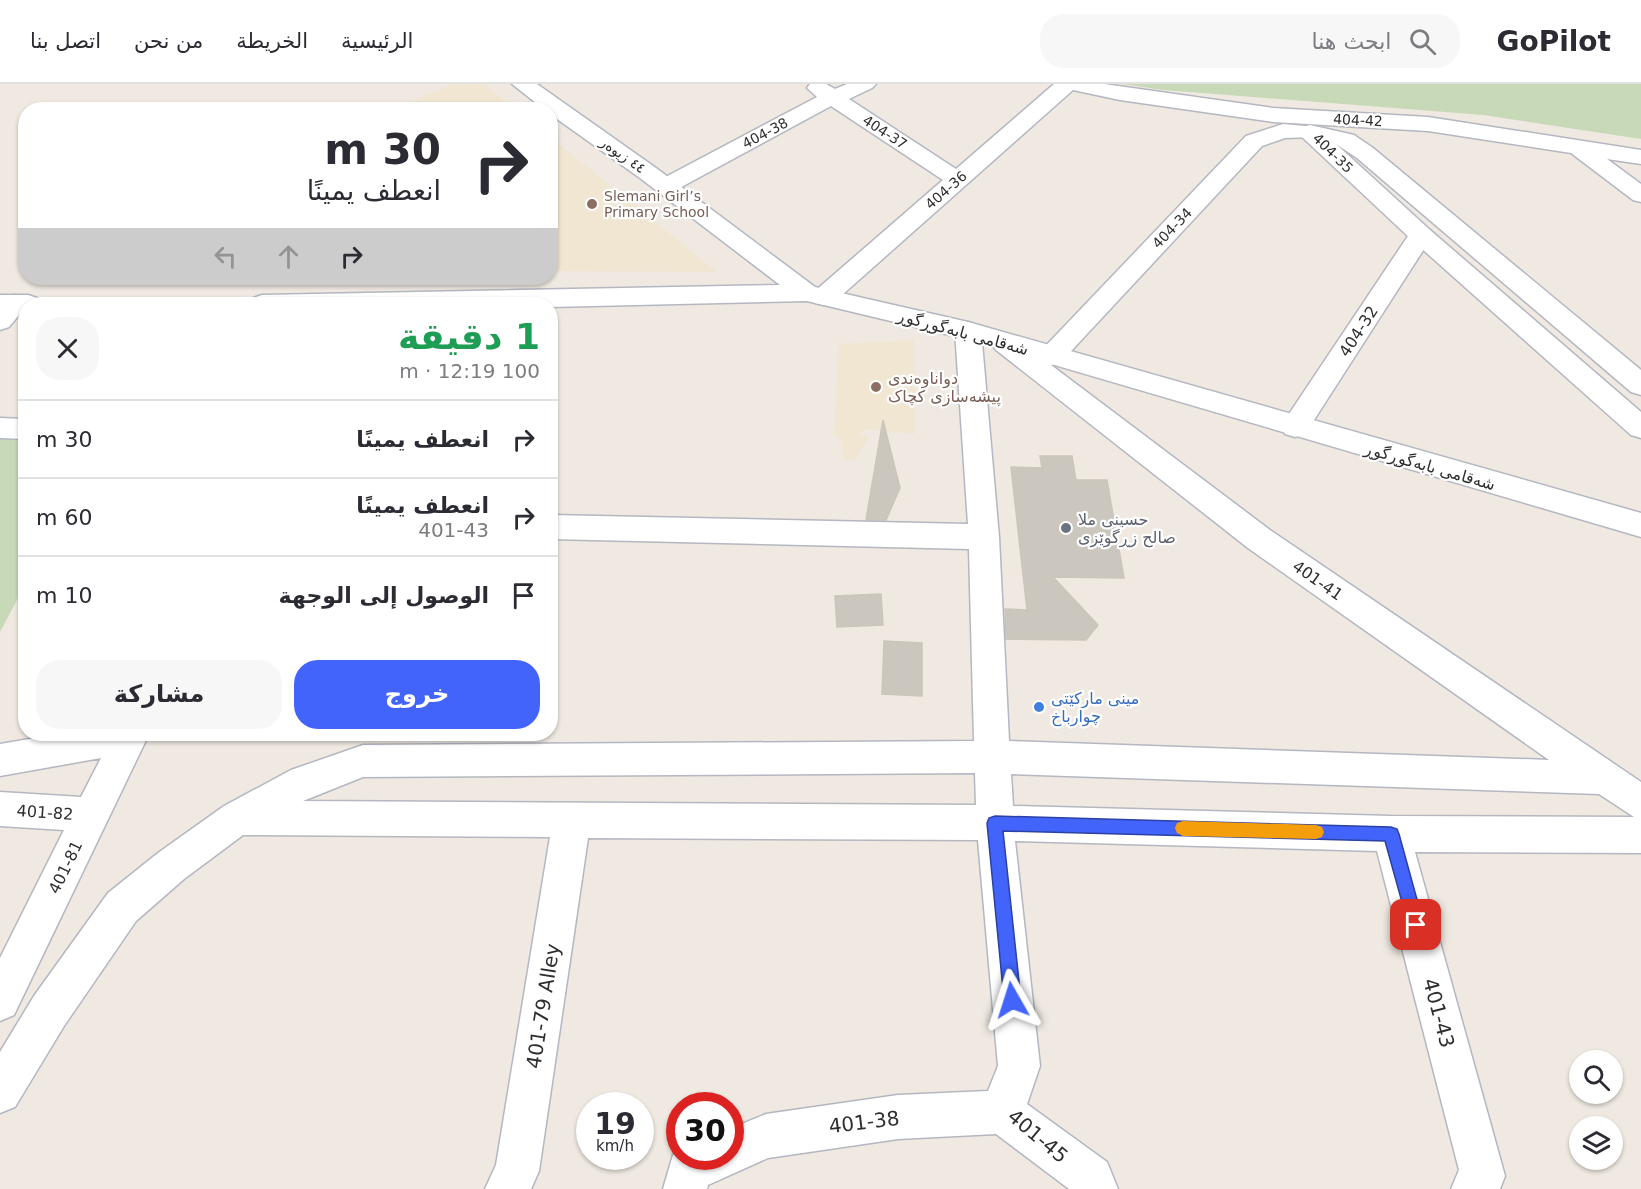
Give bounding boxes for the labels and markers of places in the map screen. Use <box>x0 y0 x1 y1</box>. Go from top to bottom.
place label: Slemani Girl’s Primary School <box>604 188 709 220</box>
marker: Slemani Girl’s Primary School <box>585 197 599 211</box>
place label: دواناوەندی پیشەسازی کچاک <box>888 369 1001 407</box>
marker: دواناوەندی پیشەسازی کچاک <box>869 380 883 394</box>
place label: حسینی ملا صالح زڕگوێزی <box>1078 510 1176 548</box>
marker: حسینی ملا صالح زڕگوێزی <box>1059 521 1073 535</box>
place label: مینی مارکێتی چوارباخ <box>1051 689 1139 727</box>
marker: مینی مارکێتی چوارباخ <box>1032 700 1046 714</box>
pin <box>1390 899 1441 950</box>

